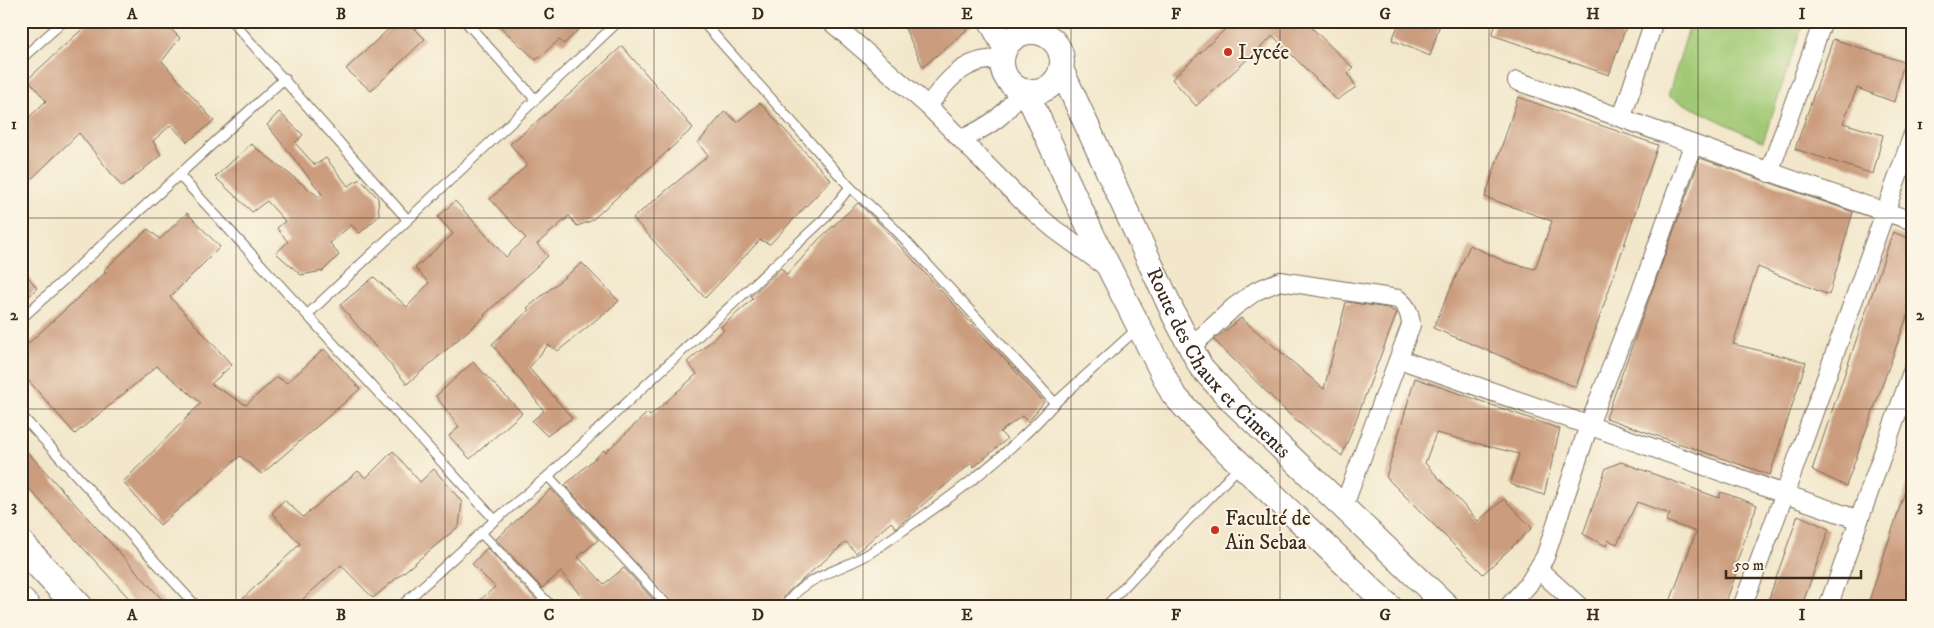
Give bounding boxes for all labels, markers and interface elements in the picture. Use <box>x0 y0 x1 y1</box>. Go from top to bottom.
text: A <box>126 4 138 24</box>
text: B <box>336 4 346 24</box>
text: C <box>544 4 554 24</box>
text: D <box>752 4 764 24</box>
text: E <box>961 4 973 24</box>
text: F <box>1171 4 1181 24</box>
text: G <box>1379 4 1391 24</box>
text: H <box>1586 4 1600 24</box>
text: I <box>1799 4 1806 24</box>
place label: Lycée <box>1238 40 1289 66</box>
marker: Lycée <box>1222 46 1234 58</box>
text: 1 <box>11 114 17 134</box>
text: 1 <box>1917 114 1923 134</box>
street label: Route des Chaux et Ciments <box>1140 264 1296 464</box>
text: 2 <box>10 305 19 325</box>
text: 2 <box>1916 305 1925 325</box>
text: 3 <box>11 496 17 516</box>
text: 3 <box>1917 496 1923 516</box>
place label: Faculté de Aïn Sebaa <box>1225 506 1311 556</box>
marker: Faculté de Aïn Sebaa <box>1209 524 1221 536</box>
scale bar <box>1726 548 1862 580</box>
text: 50 m <box>1734 556 1764 575</box>
text: A <box>126 605 138 625</box>
text: B <box>336 605 346 625</box>
text: C <box>544 605 554 625</box>
text: D <box>752 605 764 625</box>
text: E <box>961 605 973 625</box>
text: F <box>1171 605 1181 625</box>
text: G <box>1379 605 1391 625</box>
text: H <box>1586 605 1600 625</box>
text: I <box>1799 605 1806 625</box>

